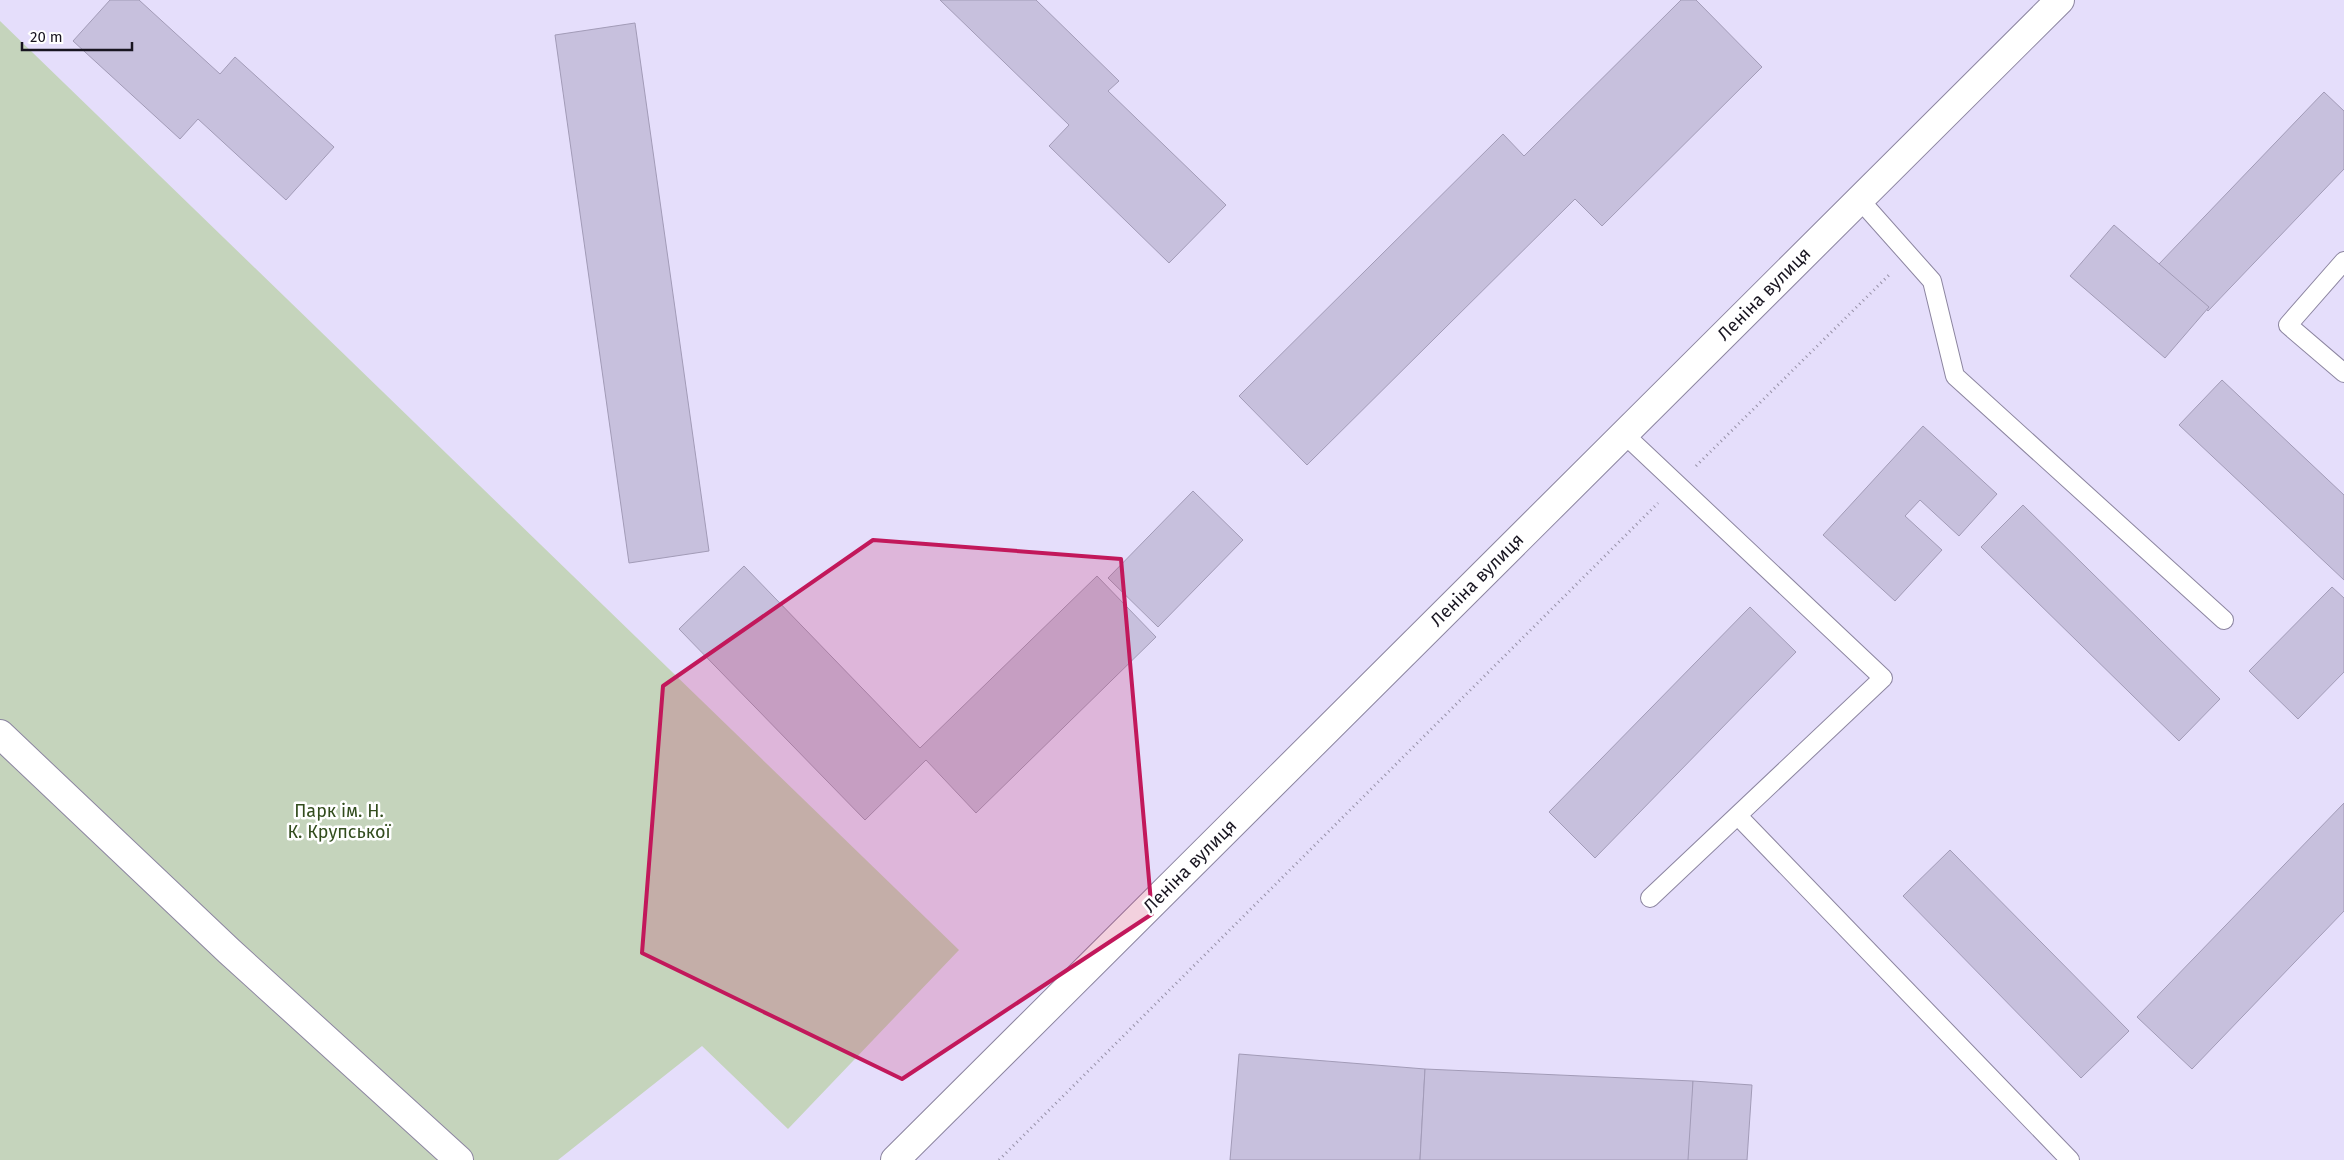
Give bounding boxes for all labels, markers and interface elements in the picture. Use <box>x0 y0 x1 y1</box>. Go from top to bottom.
scale bar <box>22 20 132 52</box>
text: 20 m <box>30 28 63 46</box>
street label: Леніна вулиця <box>1713 243 1815 345</box>
street label: Леніна вулиця <box>1426 529 1528 631</box>
park label: Парк ім. Н. К. Крупської <box>287 800 391 843</box>
street label: Леніна вулиця <box>1139 815 1241 917</box>

